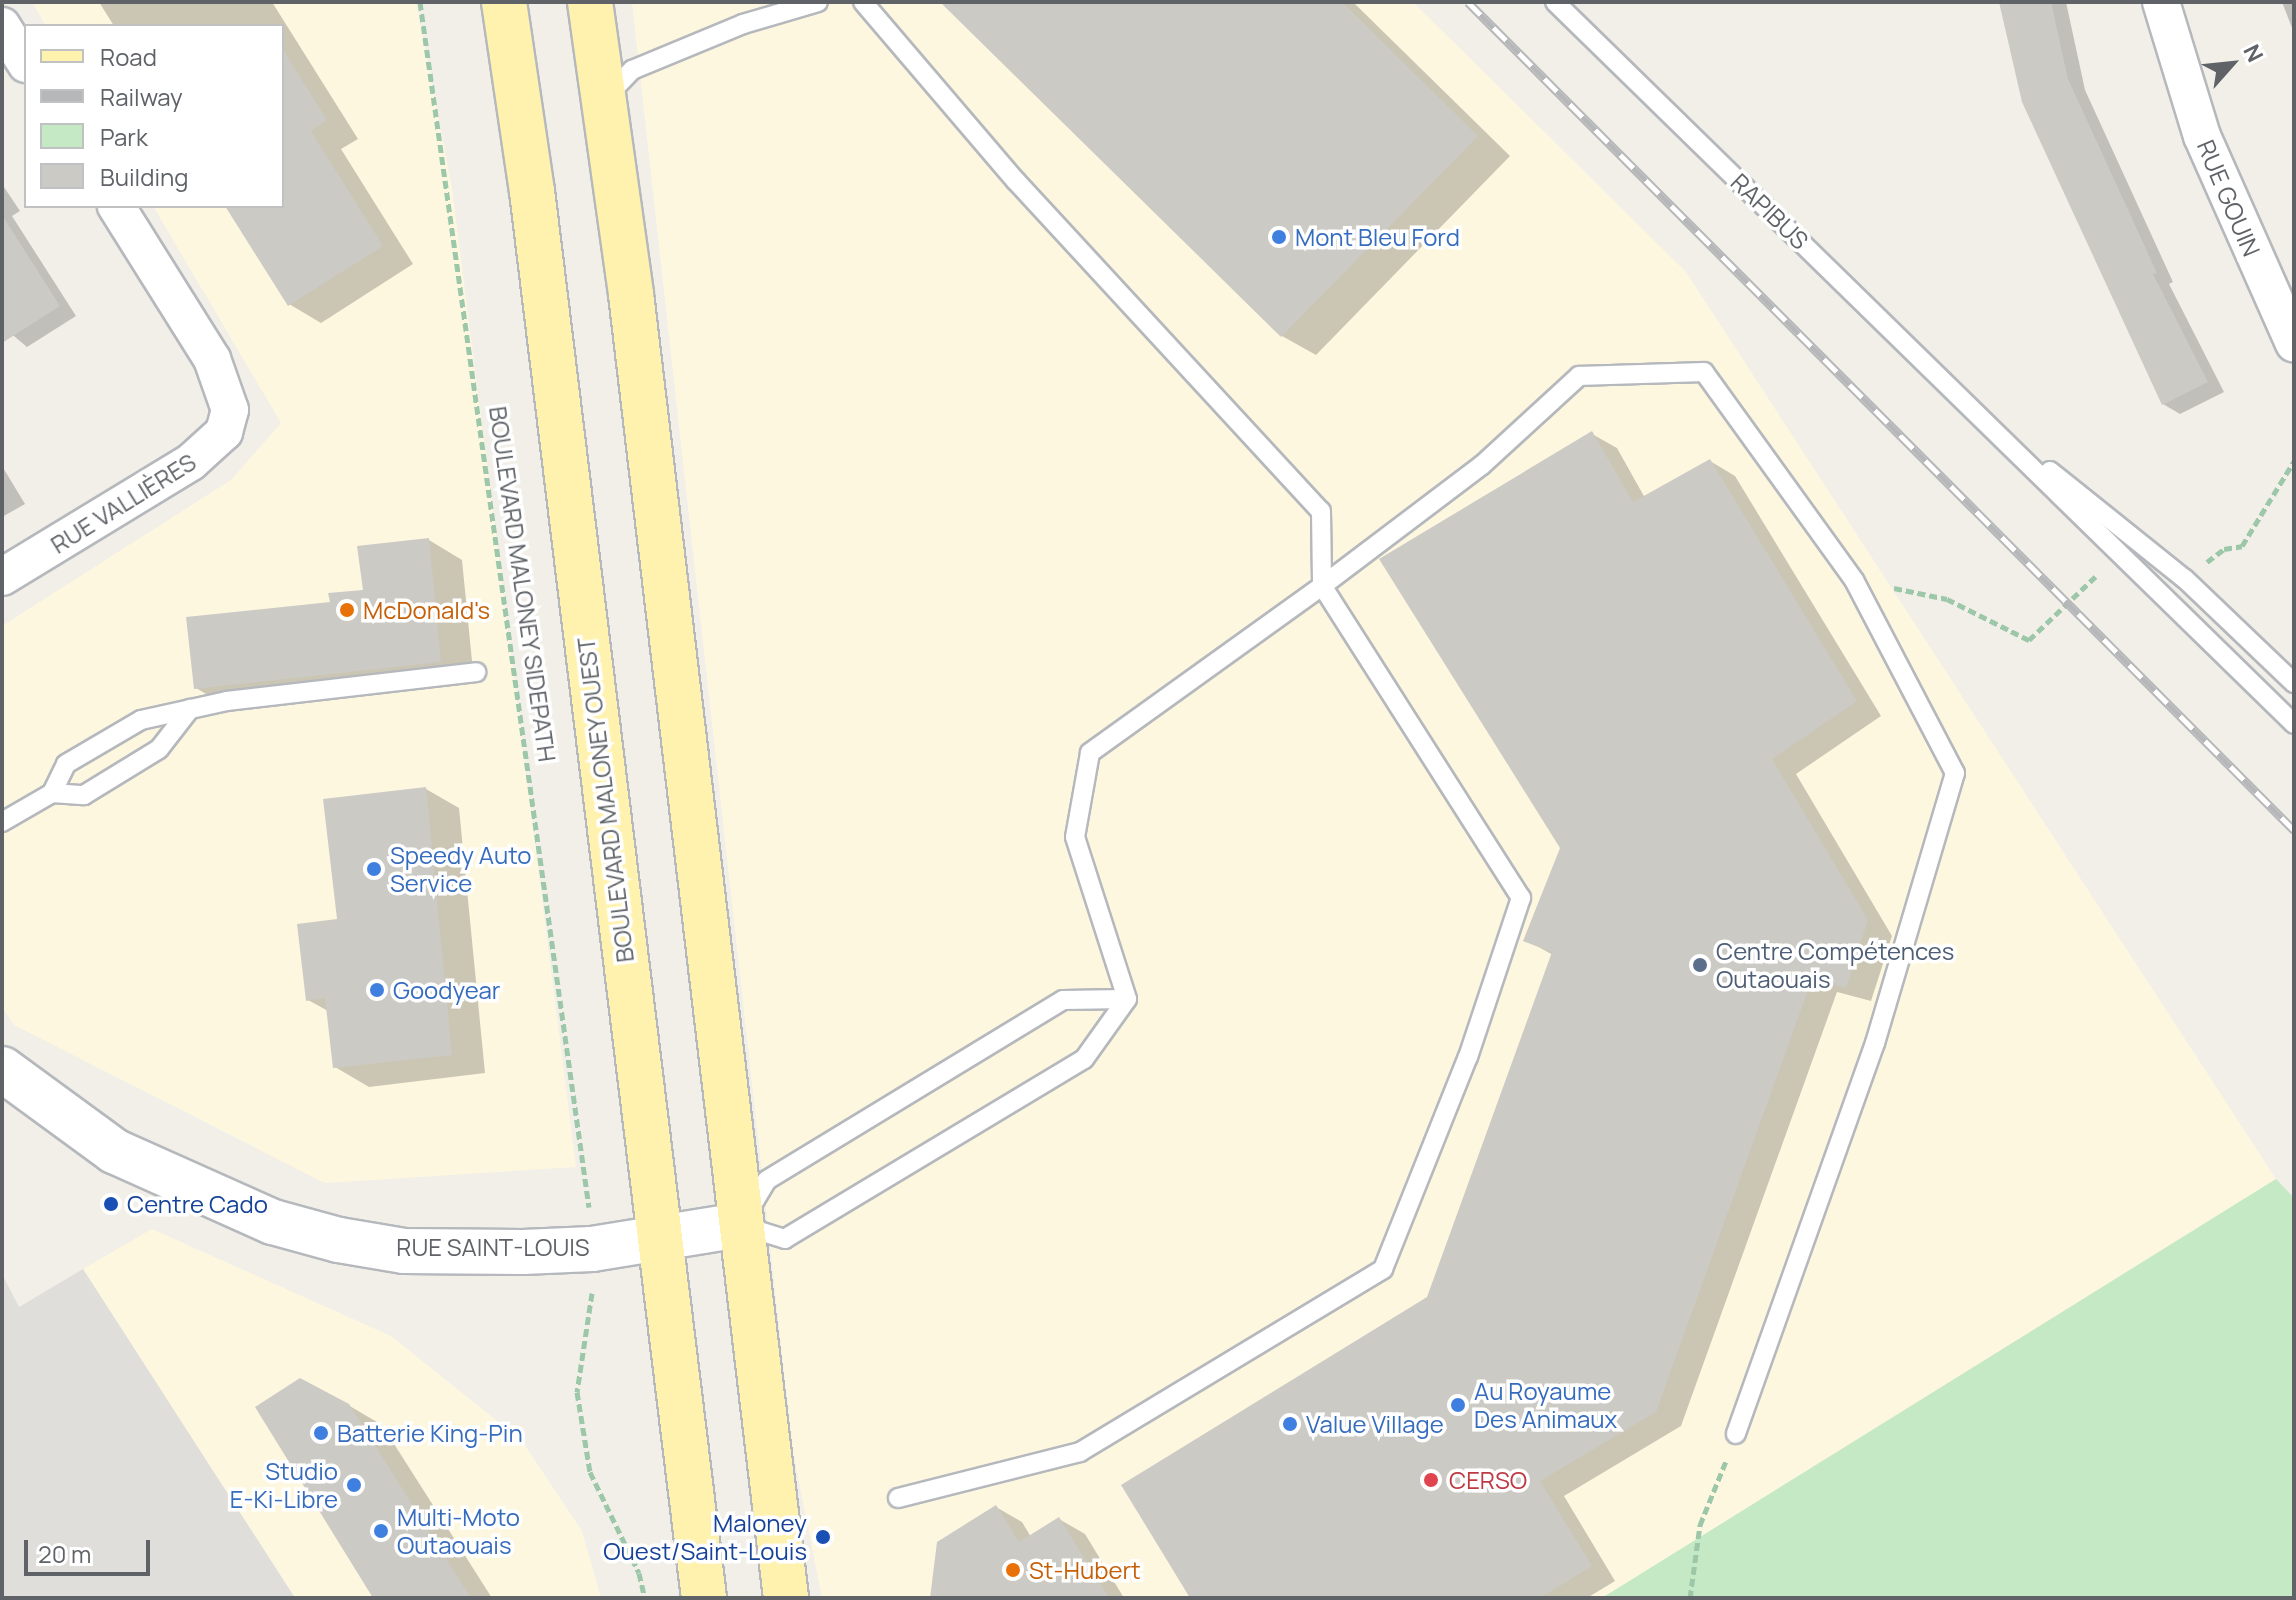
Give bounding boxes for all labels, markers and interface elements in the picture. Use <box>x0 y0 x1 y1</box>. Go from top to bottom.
legend <box>24 24 284 208</box>
north arrow <box>2192 24 2272 104</box>
text: N <box>2236 39 2270 67</box>
text: Road <box>100 40 157 73</box>
text: Railway <box>100 80 183 113</box>
text: Park <box>100 120 148 153</box>
street label: RUE GOUIN <box>2192 135 2266 261</box>
text: Building <box>100 160 188 193</box>
street label: RAPIBUS <box>1725 167 1815 255</box>
place label: Mont Bleu Ford <box>1295 223 1460 251</box>
marker: Mont Bleu Ford <box>1270 228 1288 246</box>
street label: BOULEVARD MALONEY SIDEPATH <box>484 404 562 764</box>
street label: RUE VALLIÈRES <box>45 447 201 559</box>
place label: McDonald's <box>363 596 490 624</box>
marker: McDonald's <box>338 601 356 619</box>
street label: BOULEVARD MALONEY OUEST <box>571 635 639 965</box>
place label: Speedy Auto Service <box>390 841 532 897</box>
marker: Speedy Auto Service <box>365 860 383 878</box>
place label: Centre Compétences Outaouais <box>1716 937 1954 993</box>
marker: Centre Compétences Outaouais <box>1691 956 1709 974</box>
place label: Goodyear <box>393 976 500 1004</box>
marker: Goodyear <box>368 981 386 999</box>
place label: Centre Cado <box>127 1190 268 1218</box>
marker: Centre Cado <box>102 1195 120 1213</box>
street label: RUE SAINT-LOUIS <box>396 1233 590 1261</box>
place label: Au Royaume Des Animaux <box>1474 1377 1617 1433</box>
marker: Au Royaume Des Animaux <box>1449 1396 1467 1414</box>
place label: Value Village <box>1306 1410 1444 1438</box>
marker: Value Village <box>1281 1415 1299 1433</box>
place label: Batterie King-Pin <box>337 1419 523 1447</box>
marker: Batterie King-Pin <box>312 1424 330 1442</box>
place label: Studio E-Ki-Libre <box>230 1457 338 1513</box>
place label: CERSO <box>1449 1466 1527 1494</box>
marker: CERSO <box>1420 1469 1442 1491</box>
marker: Studio E-Ki-Libre <box>345 1476 363 1494</box>
place label: Multi-Moto Outaouais <box>397 1503 520 1559</box>
place label: Maloney Ouest/Saint-Louis <box>603 1509 807 1565</box>
marker: Multi-Moto Outaouais <box>372 1522 390 1540</box>
scale bar <box>28 1524 154 1574</box>
marker: Maloney Ouest/Saint-Louis <box>814 1528 832 1546</box>
text: 20 m <box>38 1537 91 1570</box>
place label: St-Hubert <box>1029 1556 1141 1584</box>
marker: St-Hubert <box>1004 1561 1022 1579</box>

